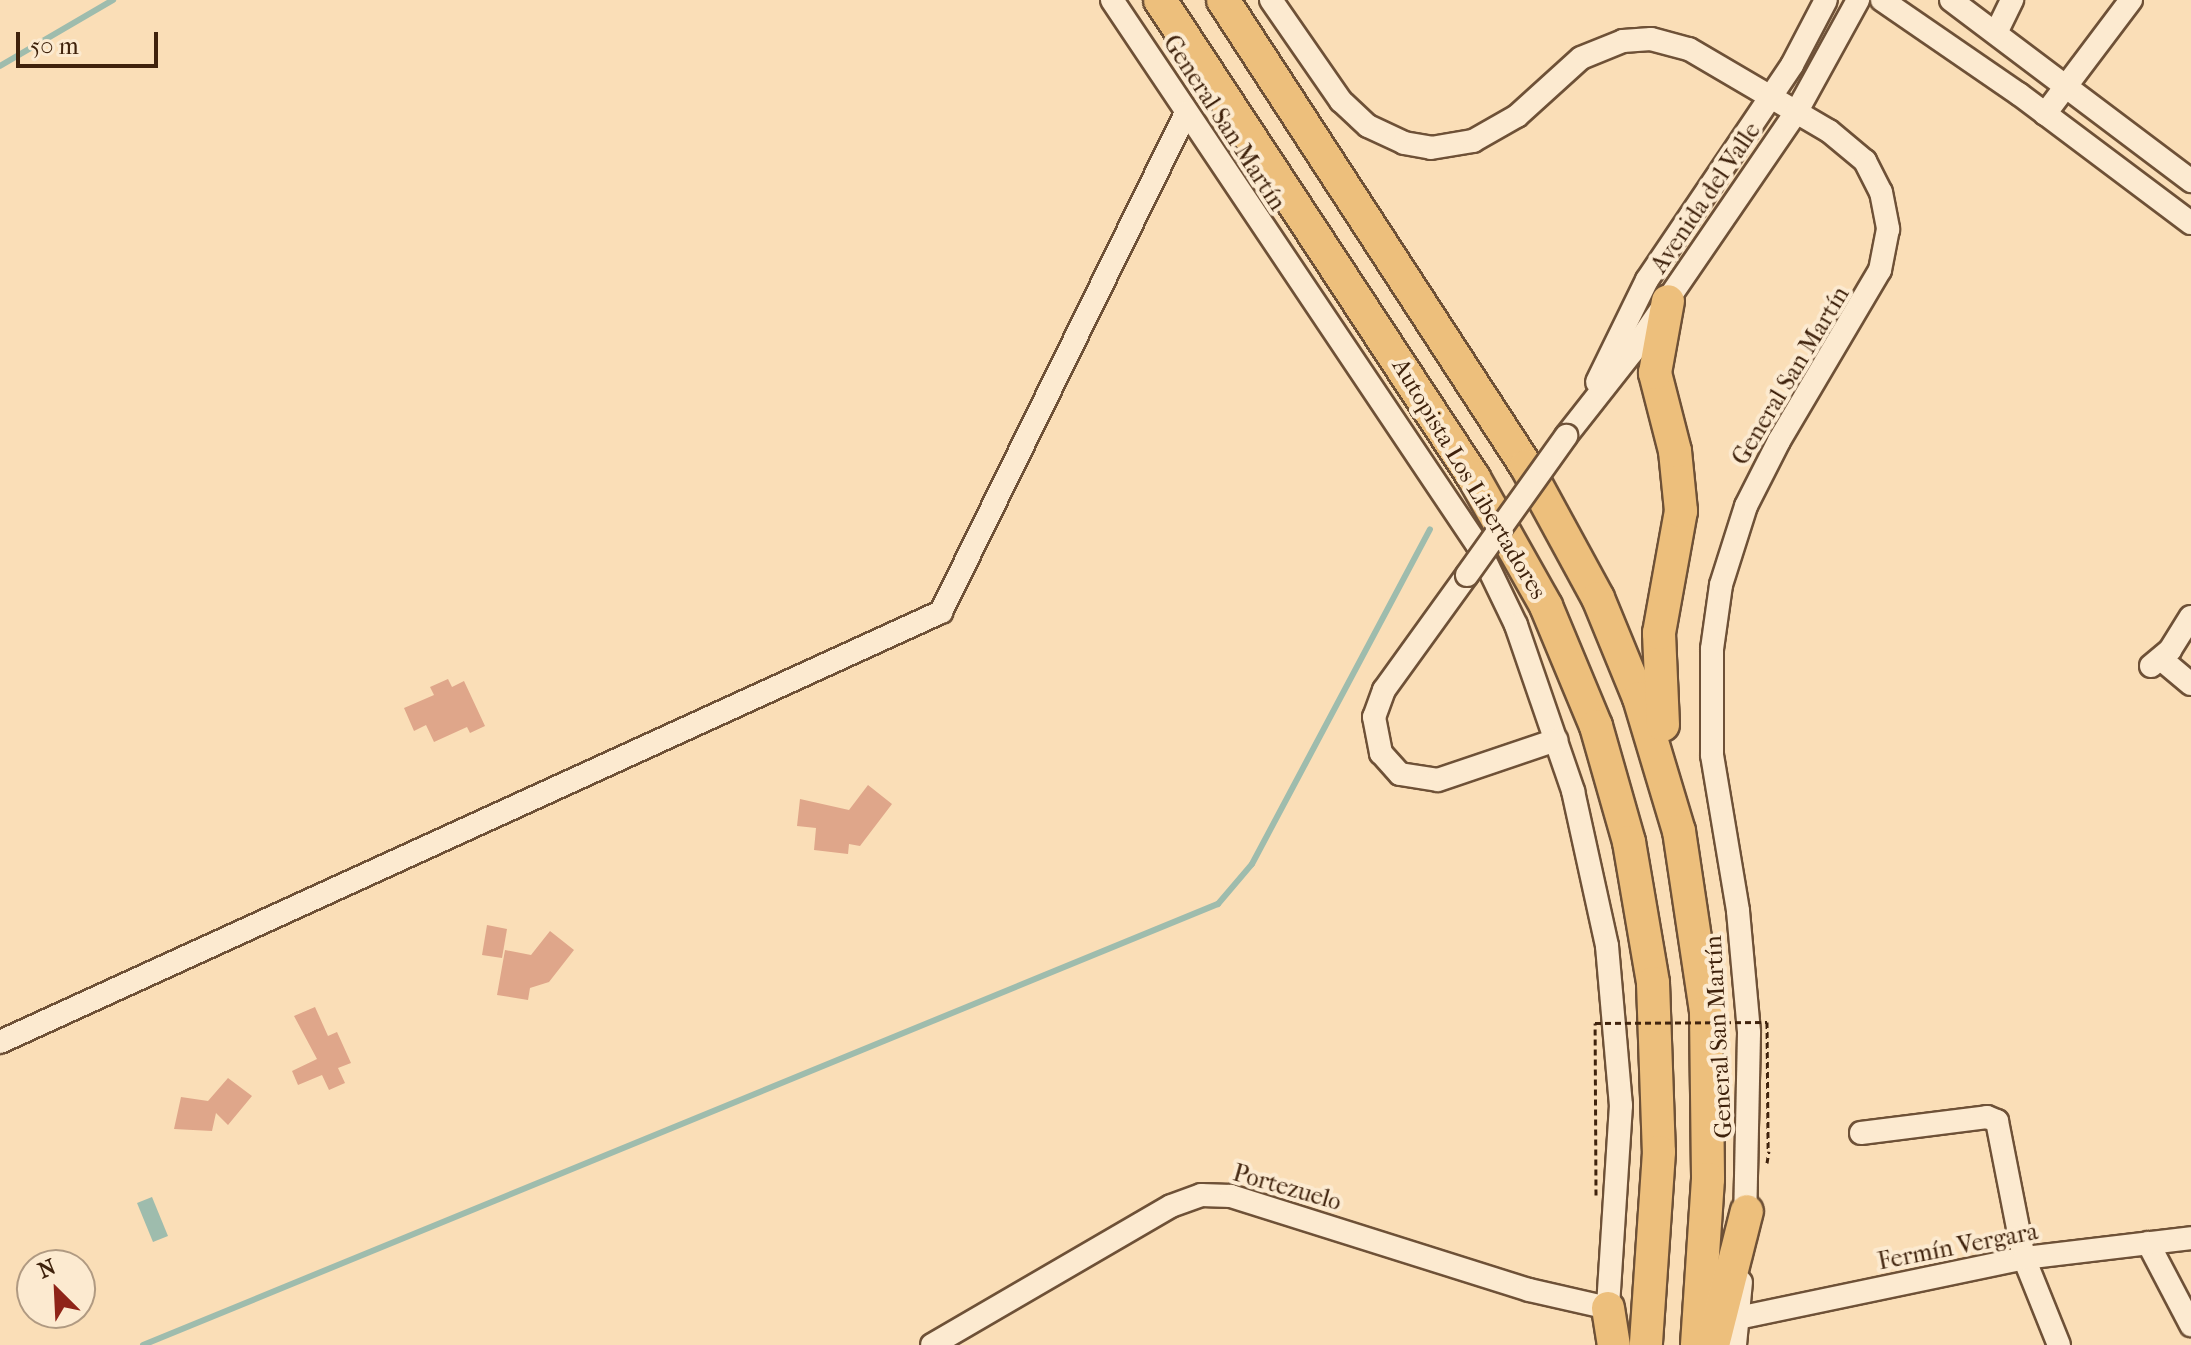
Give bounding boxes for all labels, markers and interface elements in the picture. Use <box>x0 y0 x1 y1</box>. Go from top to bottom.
scale bar <box>20 16 162 66</box>
street label: General San Martín <box>1157 30 1291 216</box>
text: 50 m <box>30 32 79 60</box>
street label: Avenida del Valle <box>1645 117 1767 279</box>
street label: General San Martín <box>1726 281 1856 471</box>
street label: Autopista Los Libertadores <box>1386 353 1552 605</box>
street label: General San Martín <box>1699 935 1739 1139</box>
street label: Portezuelo <box>1230 1159 1344 1217</box>
street label: Fermín Vergara <box>1876 1217 2040 1277</box>
north arrow <box>16 1249 96 1329</box>
text: N <box>34 1254 60 1284</box>

